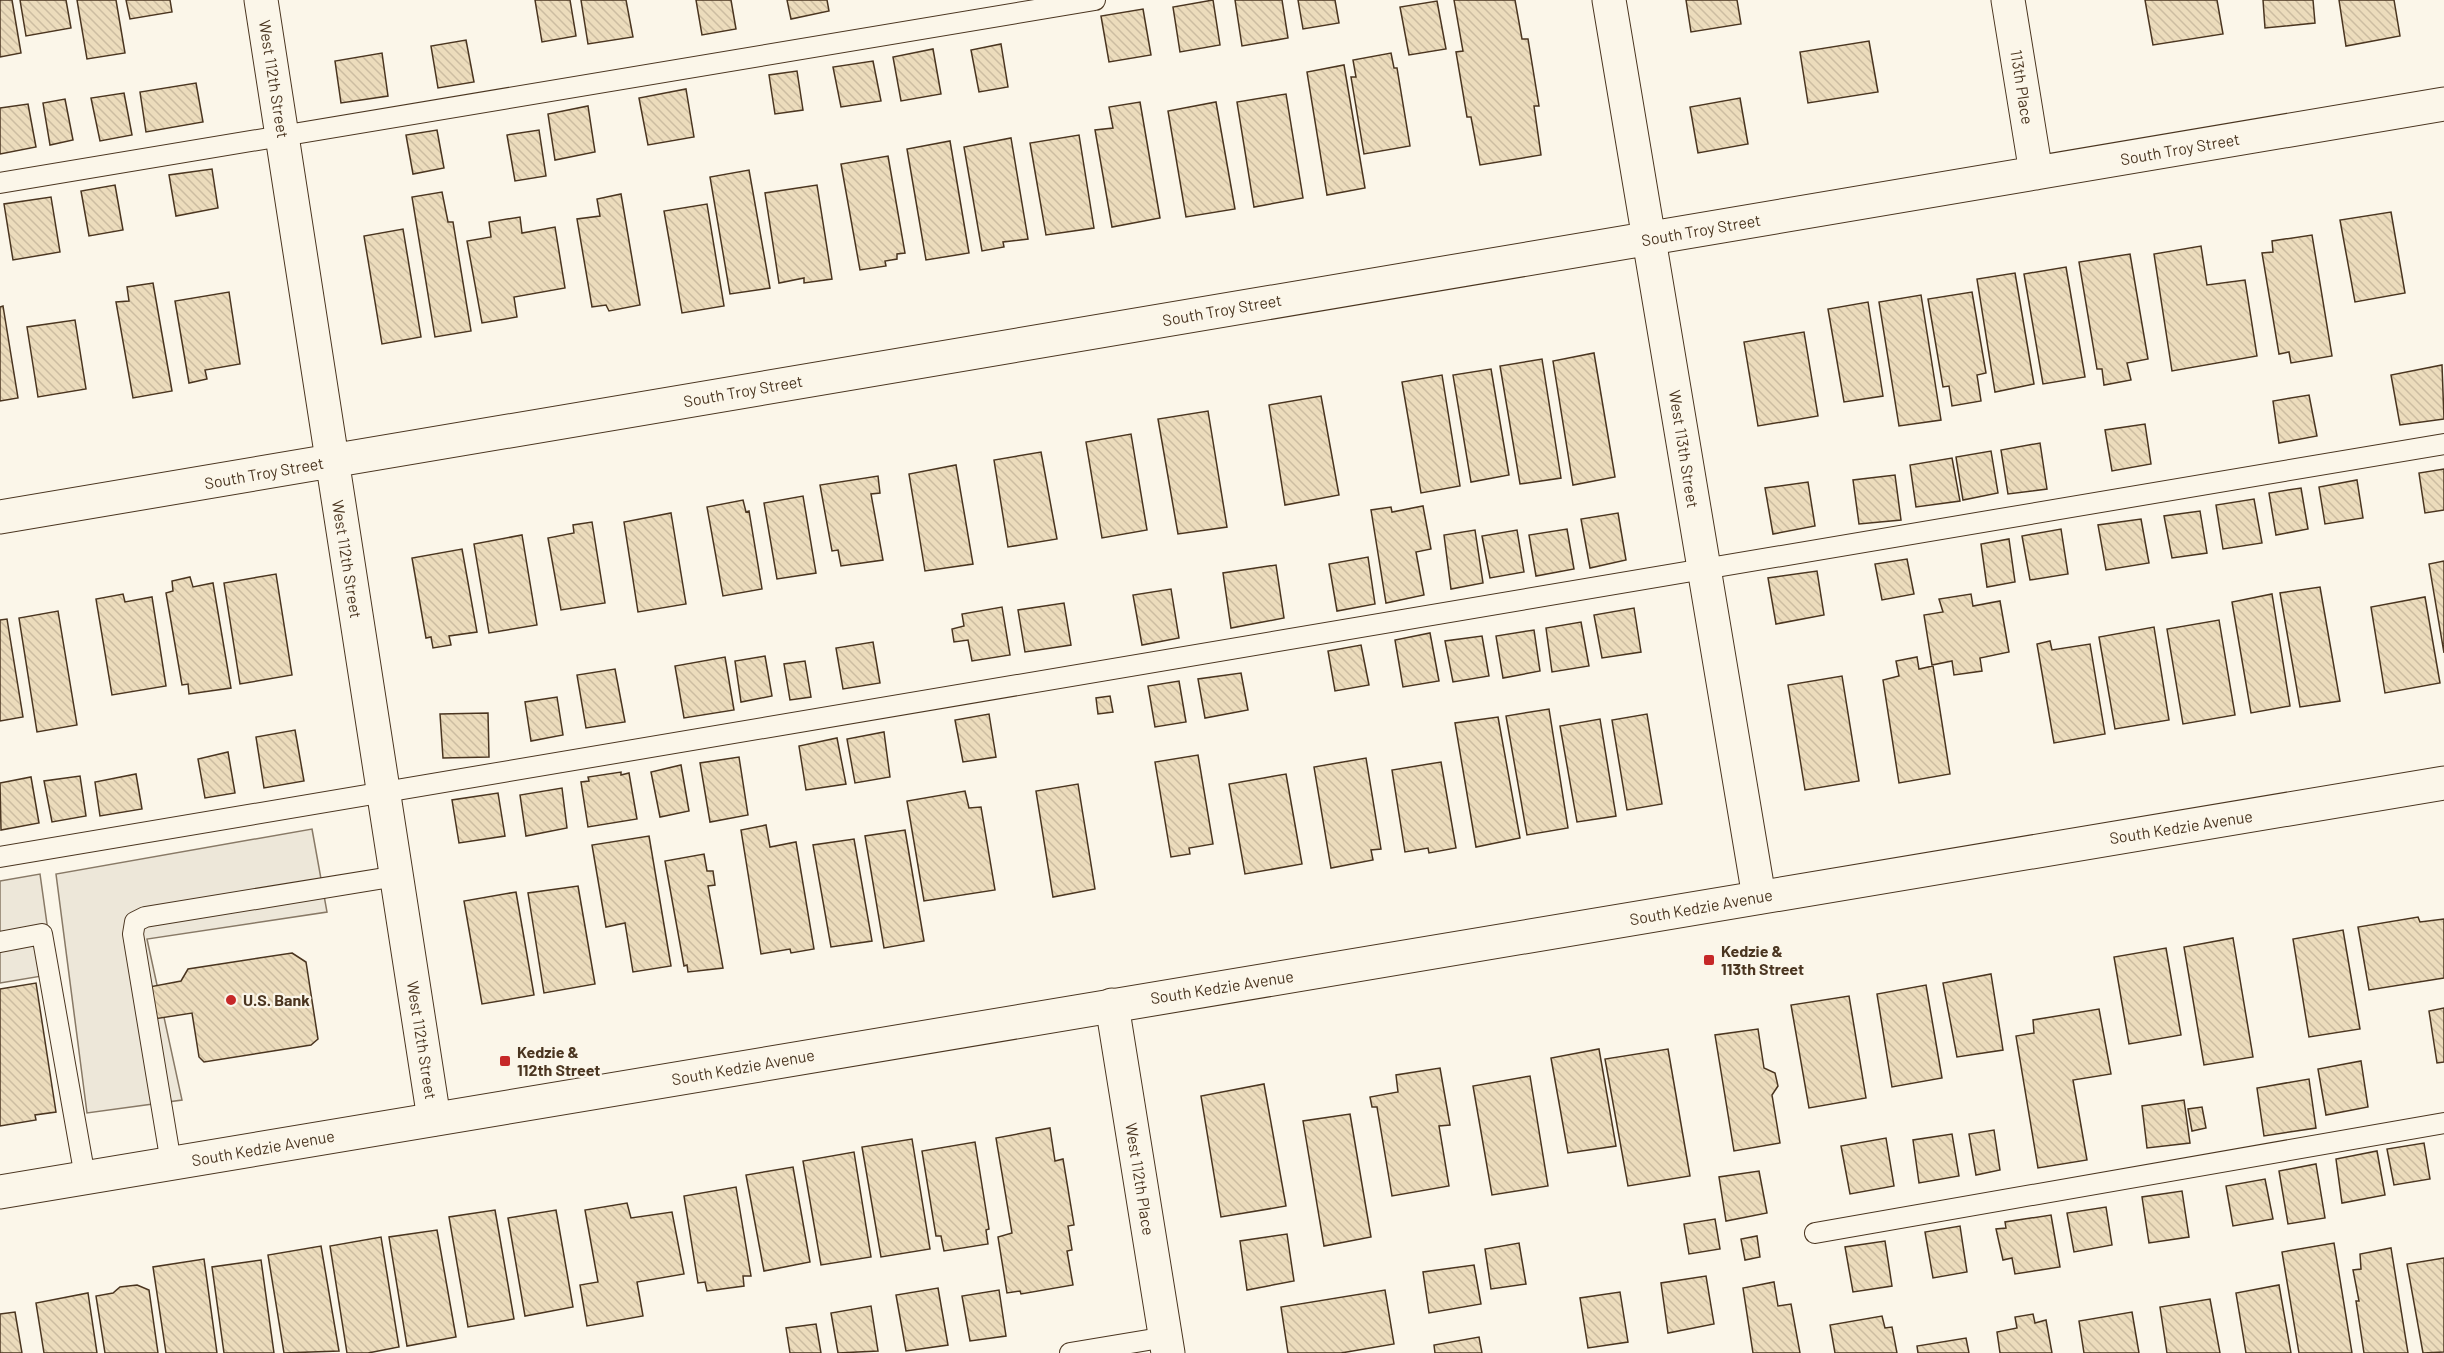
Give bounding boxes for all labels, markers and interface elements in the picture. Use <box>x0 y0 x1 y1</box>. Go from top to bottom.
street label: West 112th Street <box>256 18 293 139</box>
street label: 113th Place <box>2007 48 2038 126</box>
street label: South Troy Street <box>2119 129 2241 168</box>
street label: South Troy Street <box>1640 210 1762 249</box>
street label: South Troy Street <box>1161 290 1283 329</box>
street label: South Troy Street <box>682 371 804 410</box>
street label: West 113th Street <box>1666 389 1703 509</box>
street label: South Troy Street <box>203 453 325 492</box>
street label: West 112th Street <box>329 498 366 619</box>
street label: South Kedzie Avenue <box>2108 806 2254 847</box>
street label: South Kedzie Avenue <box>1628 885 1774 928</box>
place label: Kedzie & 113th Street <box>1721 941 1804 978</box>
marker: Kedzie & 113th Street <box>1702 953 1716 967</box>
street label: South Kedzie Avenue <box>1149 966 1295 1007</box>
street label: West 112th Street <box>404 979 441 1100</box>
place label: U.S. Bank <box>243 990 310 1009</box>
marker: U.S. Bank <box>224 993 238 1007</box>
place label: Kedzie & 112th Street <box>517 1042 600 1079</box>
street label: South Kedzie Avenue <box>670 1045 816 1088</box>
marker: Kedzie & 112th Street <box>498 1054 512 1068</box>
street label: West 112th Place <box>1122 1121 1159 1237</box>
street label: South Kedzie Avenue <box>190 1126 336 1169</box>

